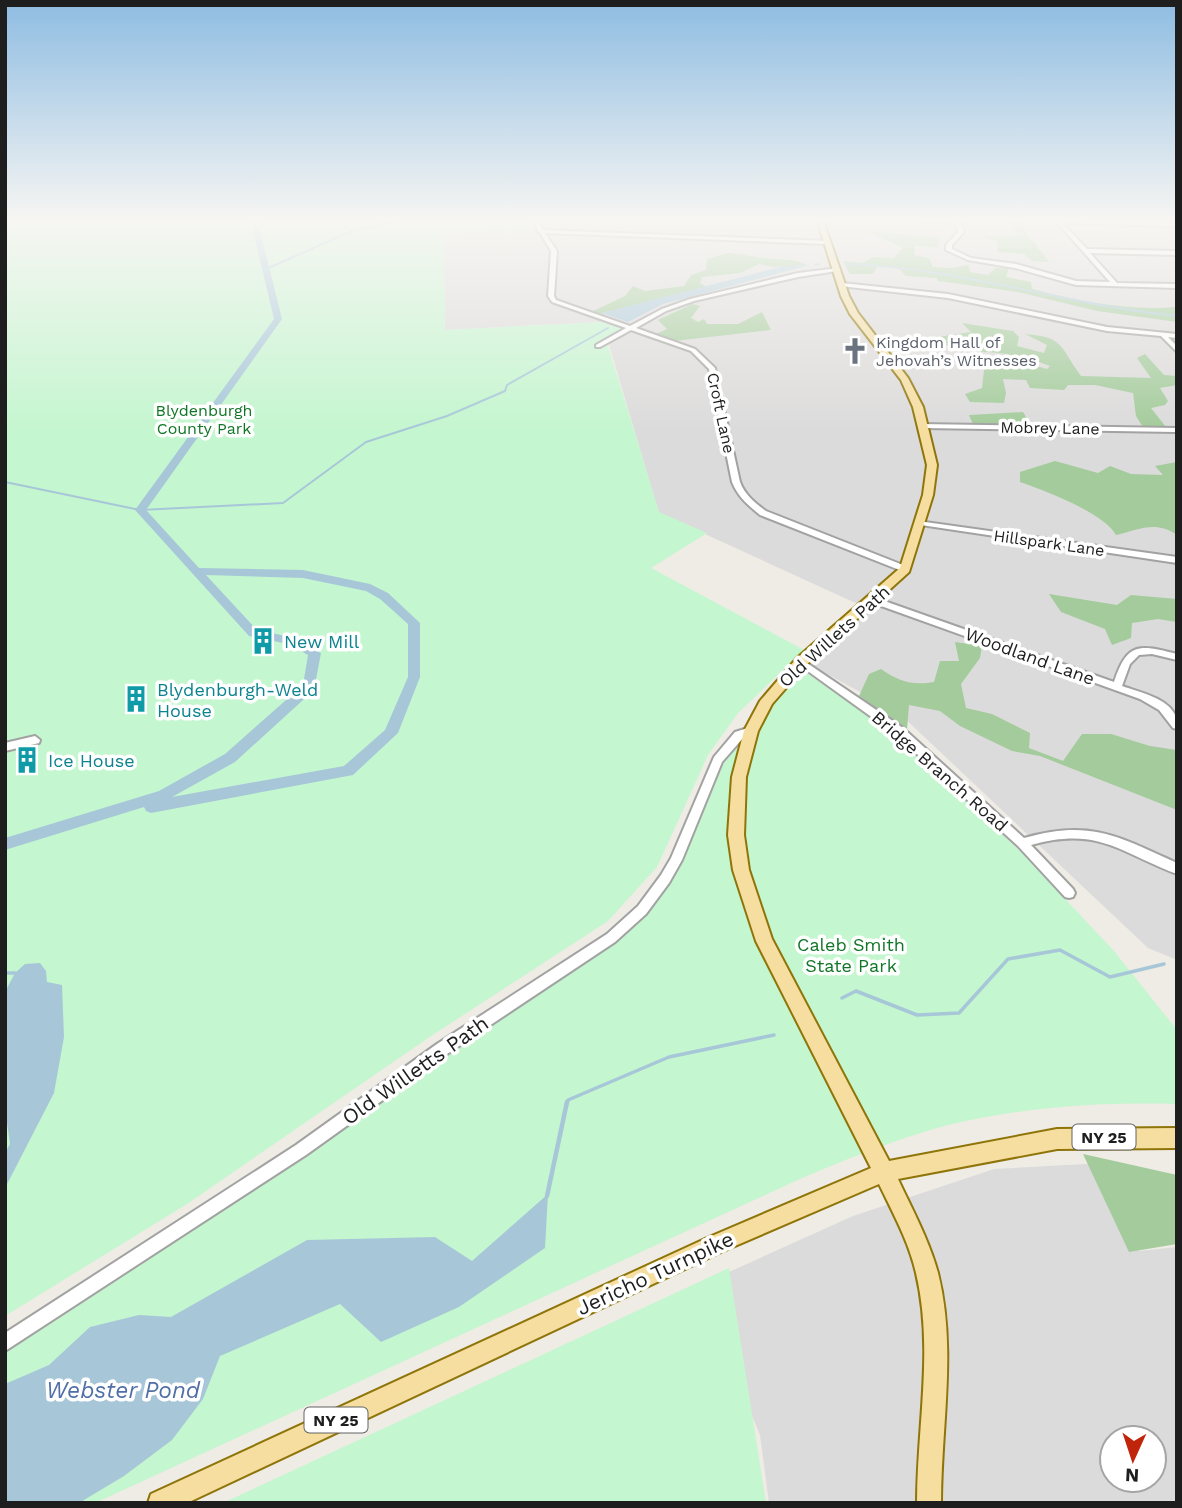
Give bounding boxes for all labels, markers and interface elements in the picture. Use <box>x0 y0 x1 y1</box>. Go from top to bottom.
place label: Kingdom Hall of Jehovah’s Witnesses <box>876 333 1037 370</box>
church icon: Kingdom Hall of Jehovah’s Witnesses <box>840 336 870 366</box>
street label: Croft Lane <box>703 371 739 455</box>
park label: Blydenburgh County Park <box>156 401 252 438</box>
street label: Mobrey Lane <box>1000 418 1100 438</box>
street label: Hillspark Lane <box>992 526 1106 560</box>
street label: Old Willets Path <box>774 581 894 691</box>
street label: Woodland Lane <box>962 623 1098 689</box>
building icon: New Mill <box>248 626 278 656</box>
place label: New Mill <box>284 631 360 652</box>
place label: Blydenburgh-Weld House <box>157 679 318 721</box>
building icon: Blydenburgh-Weld House <box>121 684 151 714</box>
street label: Bridge Branch Road <box>868 706 1012 836</box>
building icon: Ice House <box>12 745 42 775</box>
place label: Ice House <box>48 750 135 771</box>
park label: Caleb Smith State Park <box>797 934 905 976</box>
street label: Old Willetts Path <box>337 1010 493 1130</box>
road number: NY 25 <box>1072 1124 1136 1149</box>
street label: Jericho Turnpike <box>573 1226 737 1320</box>
water label: Webster Pond <box>46 1377 201 1404</box>
road number: NY 25 <box>304 1408 368 1432</box>
north arrow <box>1098 1424 1168 1494</box>
text: N <box>1124 1464 1140 1487</box>

